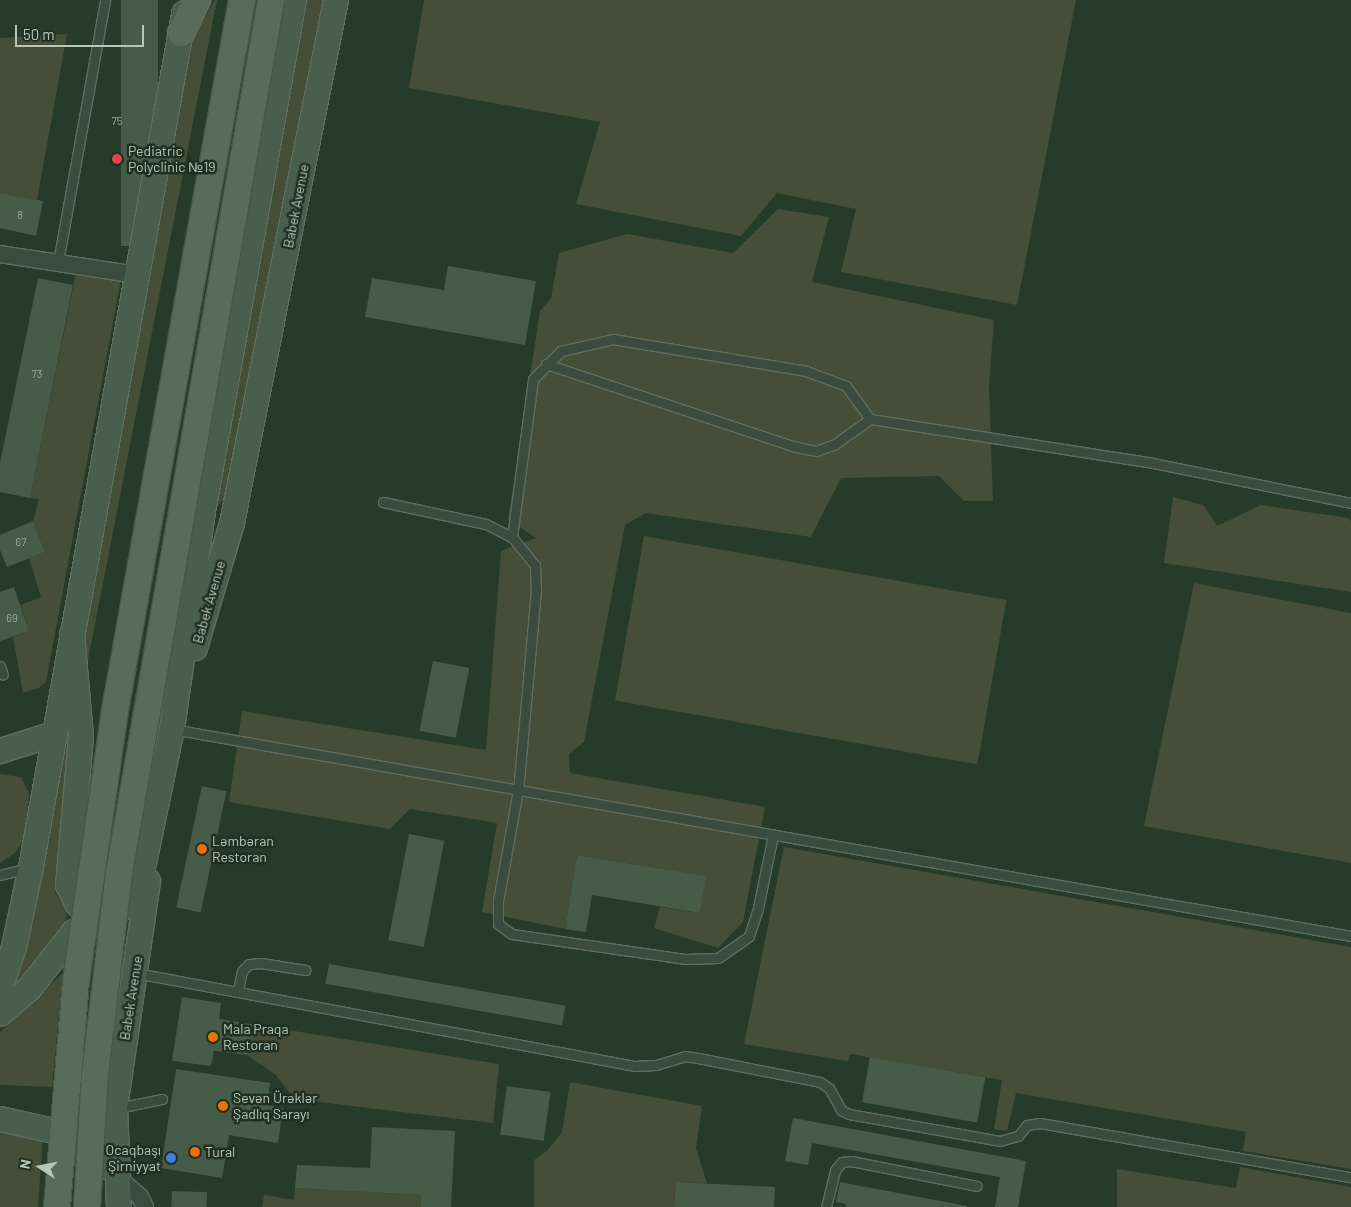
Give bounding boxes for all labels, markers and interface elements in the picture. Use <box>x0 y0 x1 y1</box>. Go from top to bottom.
scale bar <box>18 15 146 47</box>
text: 50 m <box>23 25 55 43</box>
house number: 75 <box>112 114 122 128</box>
place label: Pediatric Polyclinic №19 <box>128 143 216 176</box>
marker: Pediatric Polyclinic №19 <box>110 152 124 166</box>
street label: Babek Avenue <box>280 163 312 249</box>
house number: 8 <box>17 208 23 222</box>
house number: 73 <box>32 367 42 381</box>
house number: 67 <box>16 535 26 549</box>
street label: Babek Avenue <box>189 559 229 645</box>
house number: 69 <box>6 611 18 625</box>
place label: Ləmbəran Restoran <box>212 833 274 866</box>
marker: Ləmbəran Restoran <box>196 843 208 855</box>
street label: Babek Avenue <box>116 955 146 1041</box>
place label: Mala Praqa Restoran <box>223 1021 289 1054</box>
marker: Mala Praqa Restoran <box>207 1031 219 1043</box>
place label: Sevən Ürəklər Şadlıq Sarayı <box>233 1090 317 1122</box>
marker: Sevən Ürəklər Şadlıq Sarayı <box>217 1100 229 1112</box>
north arrow <box>15 1142 65 1192</box>
place label: Ocaqbaşı Şirniyyat <box>106 1142 161 1174</box>
place label: Tural <box>205 1144 235 1160</box>
marker: Tural <box>189 1146 201 1158</box>
marker: Ocaqbaşı Şirniyyat <box>165 1152 177 1164</box>
text: N <box>16 1158 34 1170</box>

